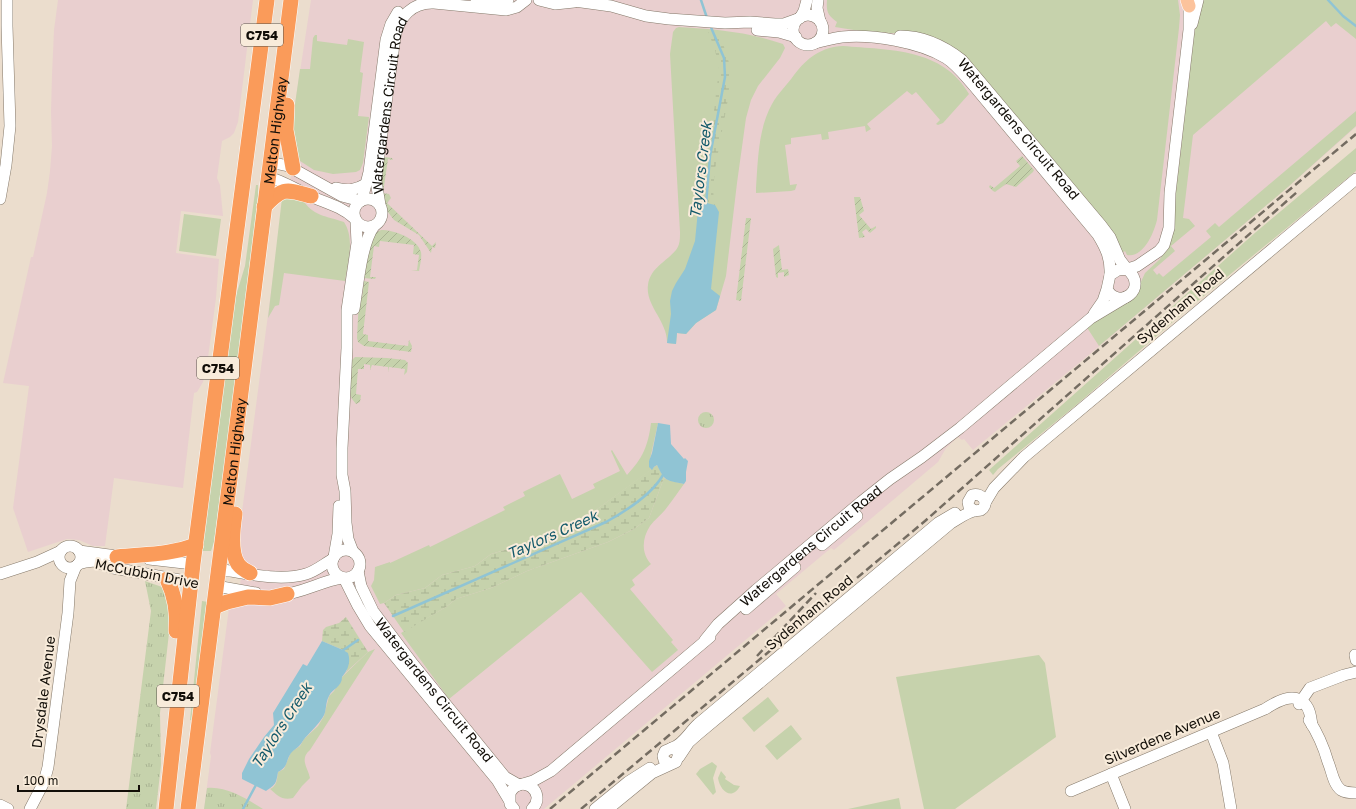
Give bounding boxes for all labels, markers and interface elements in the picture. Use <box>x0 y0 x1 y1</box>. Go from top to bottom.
street label: Watergardens Circuit Road <box>367 13 410 195</box>
road number: C754 <box>241 24 283 46</box>
street label: Watergardens Circuit Road <box>955 54 1084 203</box>
street label: Melton Highway <box>259 75 290 185</box>
water label: Taylors Creek <box>685 119 716 220</box>
street label: Sydenham Road <box>1133 265 1227 347</box>
road number: C754 <box>197 357 239 379</box>
street label: Melton Highway <box>218 397 249 507</box>
street label: Watergardens Circuit Road <box>736 481 885 609</box>
water label: Taylors Creek <box>504 505 602 563</box>
street label: McCubbin Drive <box>94 555 200 591</box>
street label: Sydenham Road <box>762 571 856 653</box>
street label: Watergardens Circuit Road <box>372 614 498 765</box>
street label: Drysdale Avenue <box>28 635 58 749</box>
water label: Taylors Creek <box>247 678 317 771</box>
road number: C754 <box>157 685 199 707</box>
street label: Silverdene Avenue <box>1101 704 1223 768</box>
scale bar <box>18 767 139 793</box>
text: 100 m <box>24 773 58 788</box>

